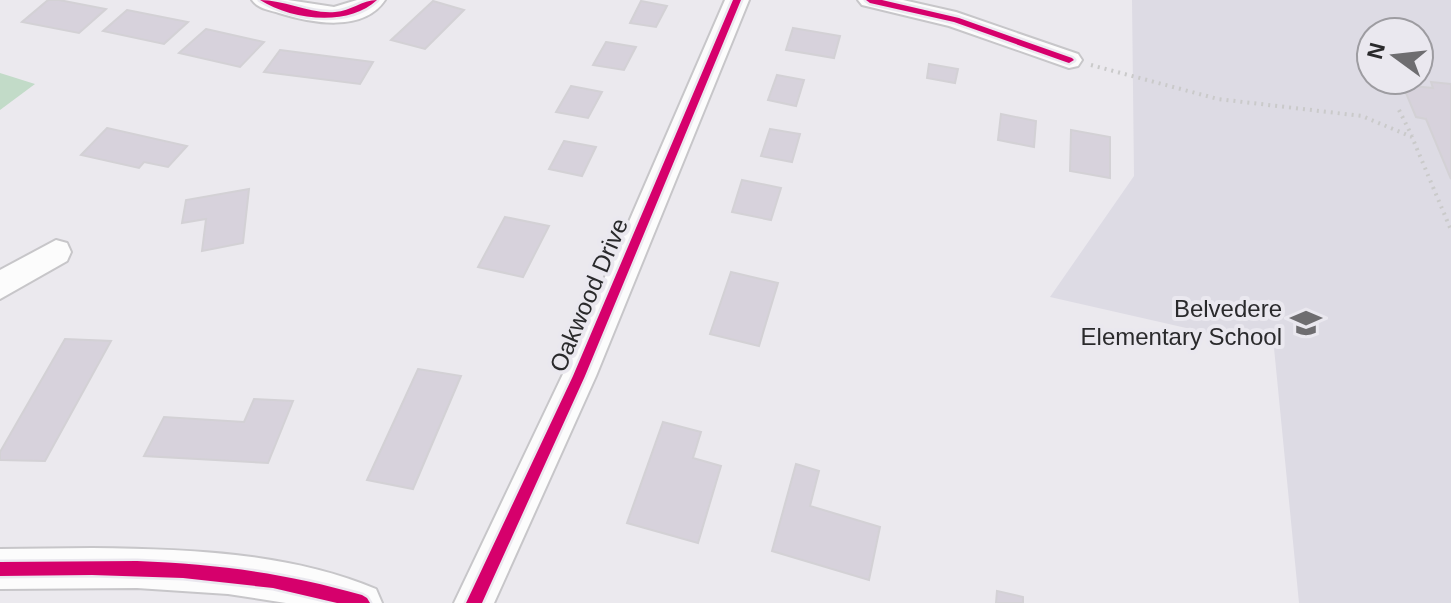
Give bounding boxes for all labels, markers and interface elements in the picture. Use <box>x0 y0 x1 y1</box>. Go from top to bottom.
north arrow <box>1355 16 1435 96</box>
text: N <box>1362 40 1390 62</box>
street label: Oakwood Drive <box>544 214 633 376</box>
place label: Belvedere Elementary School <box>1081 295 1282 350</box>
school or university icon: Belvedere Elementary School <box>1289 306 1323 340</box>

